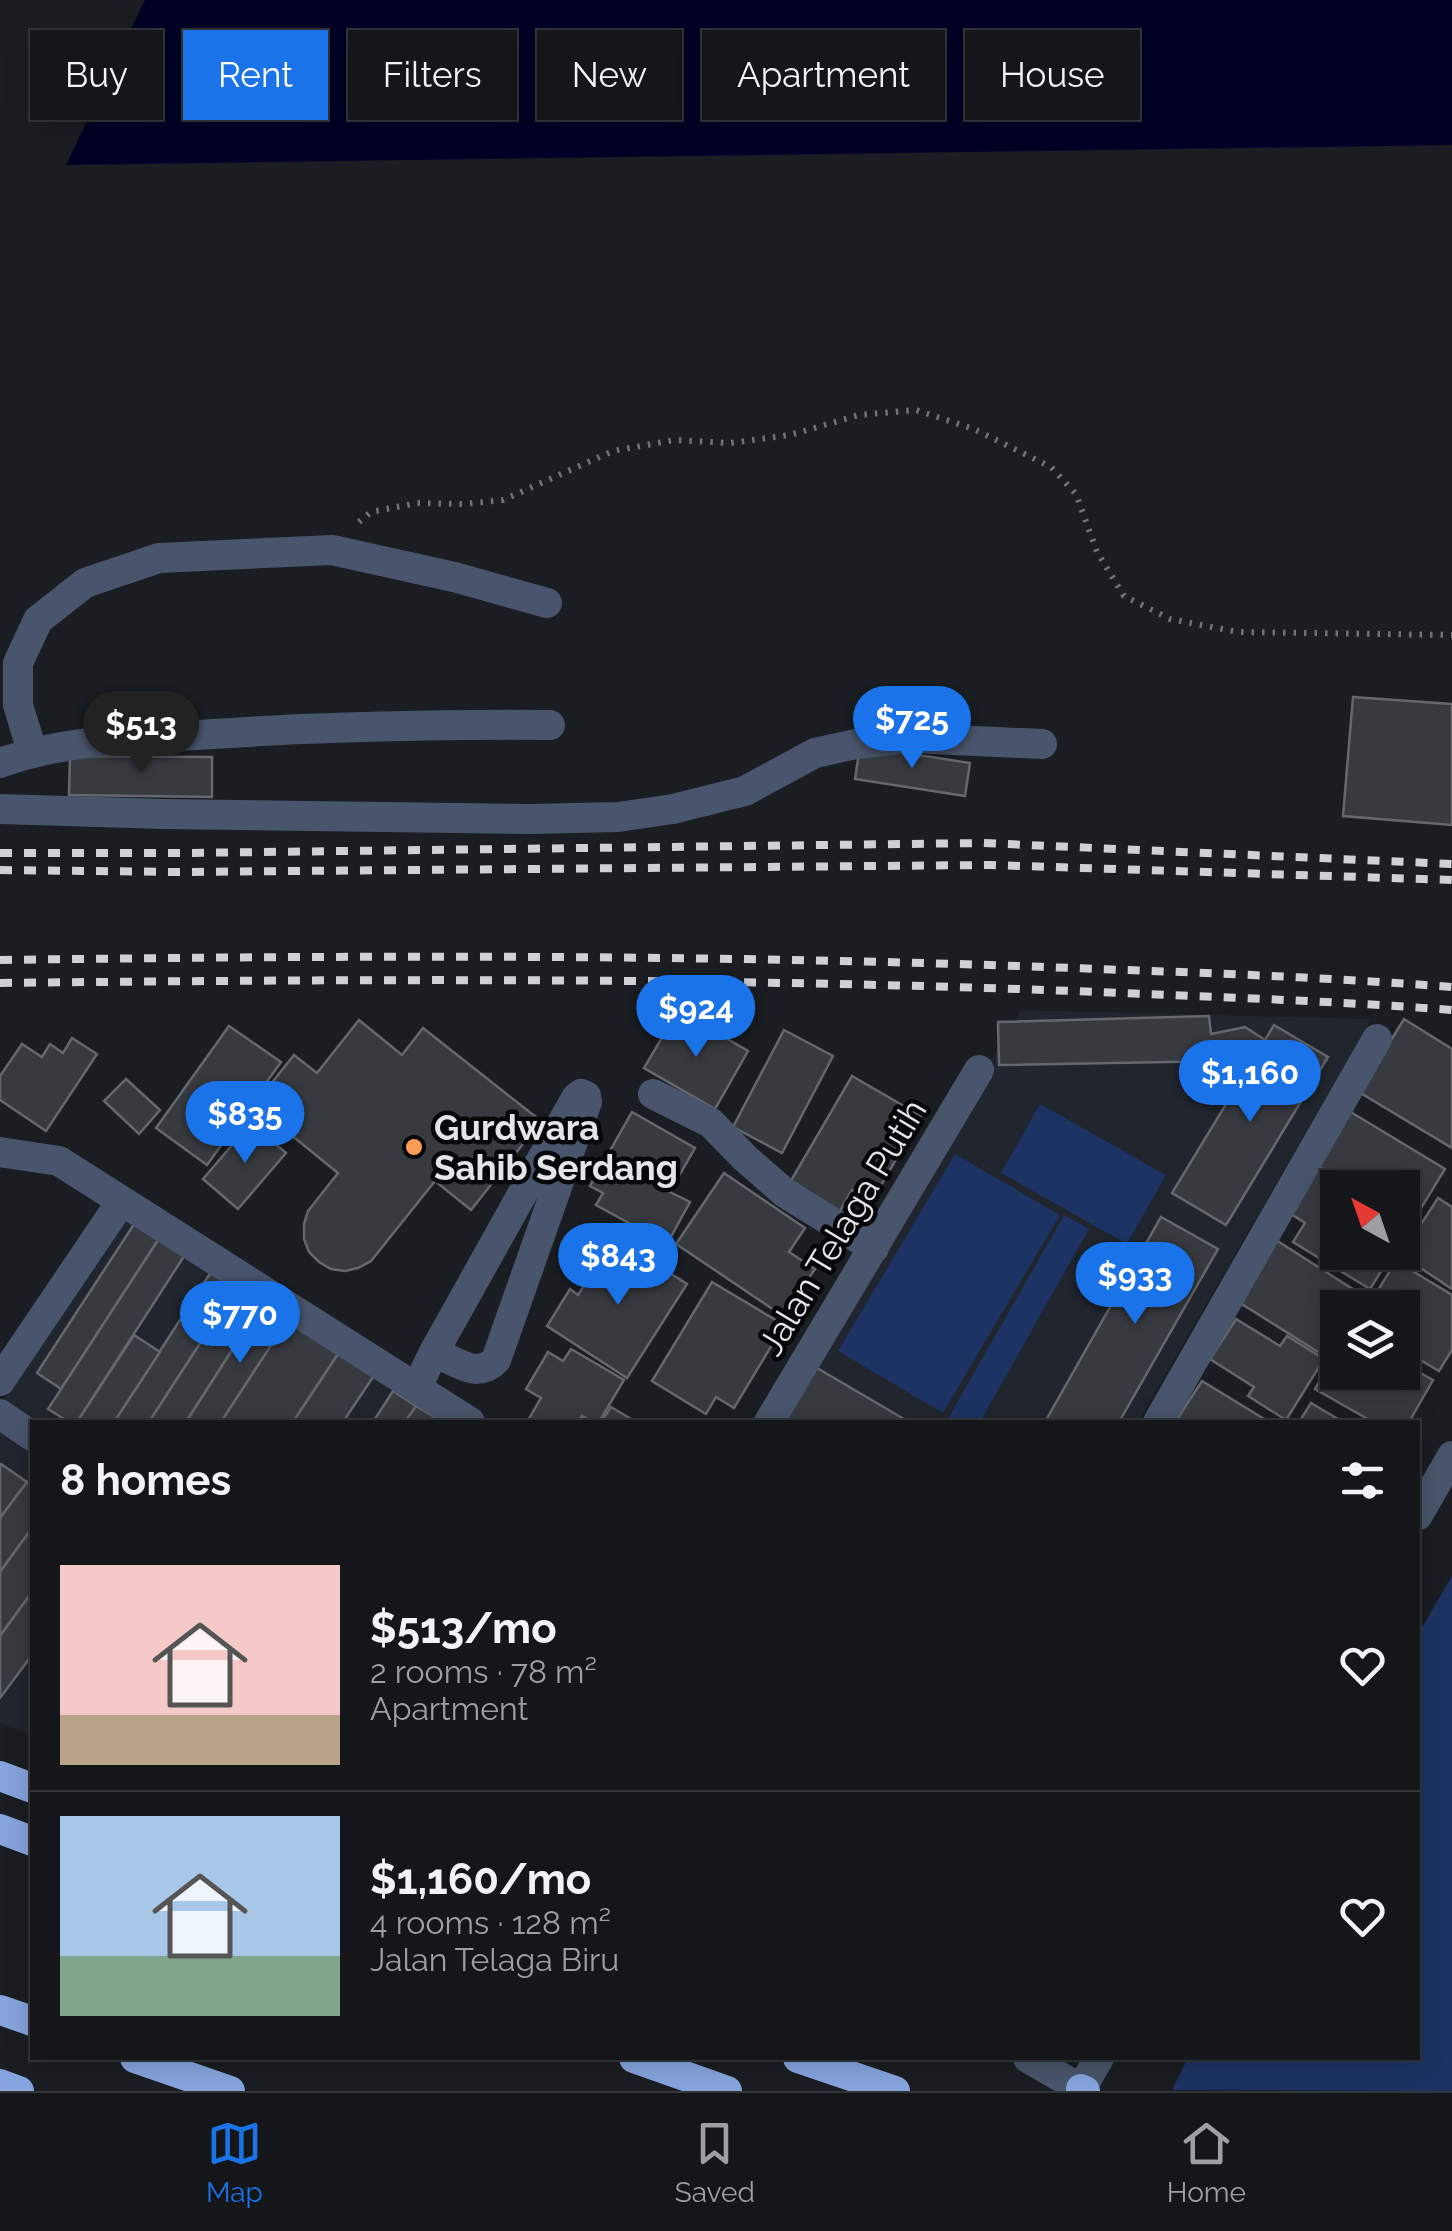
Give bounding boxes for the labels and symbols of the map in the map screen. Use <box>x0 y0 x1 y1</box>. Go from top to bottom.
pin: $725 <box>853 686 971 771</box>
pin: $513 <box>82 691 200 776</box>
pin: $924 <box>637 975 755 1060</box>
pin: $1,160 <box>1169 1040 1331 1125</box>
pin: $835 <box>186 1081 304 1166</box>
street label: Jalan Telaga Putih <box>749 1092 935 1362</box>
place label: Gurdwara Sahib Serdang <box>434 1107 678 1188</box>
marker: Gurdwara Sahib Serdang <box>403 1136 425 1158</box>
north arrow <box>1320 1170 1420 1270</box>
pin: $843 <box>559 1223 677 1308</box>
pin: $933 <box>1076 1242 1194 1327</box>
pin: $770 <box>181 1281 299 1366</box>

